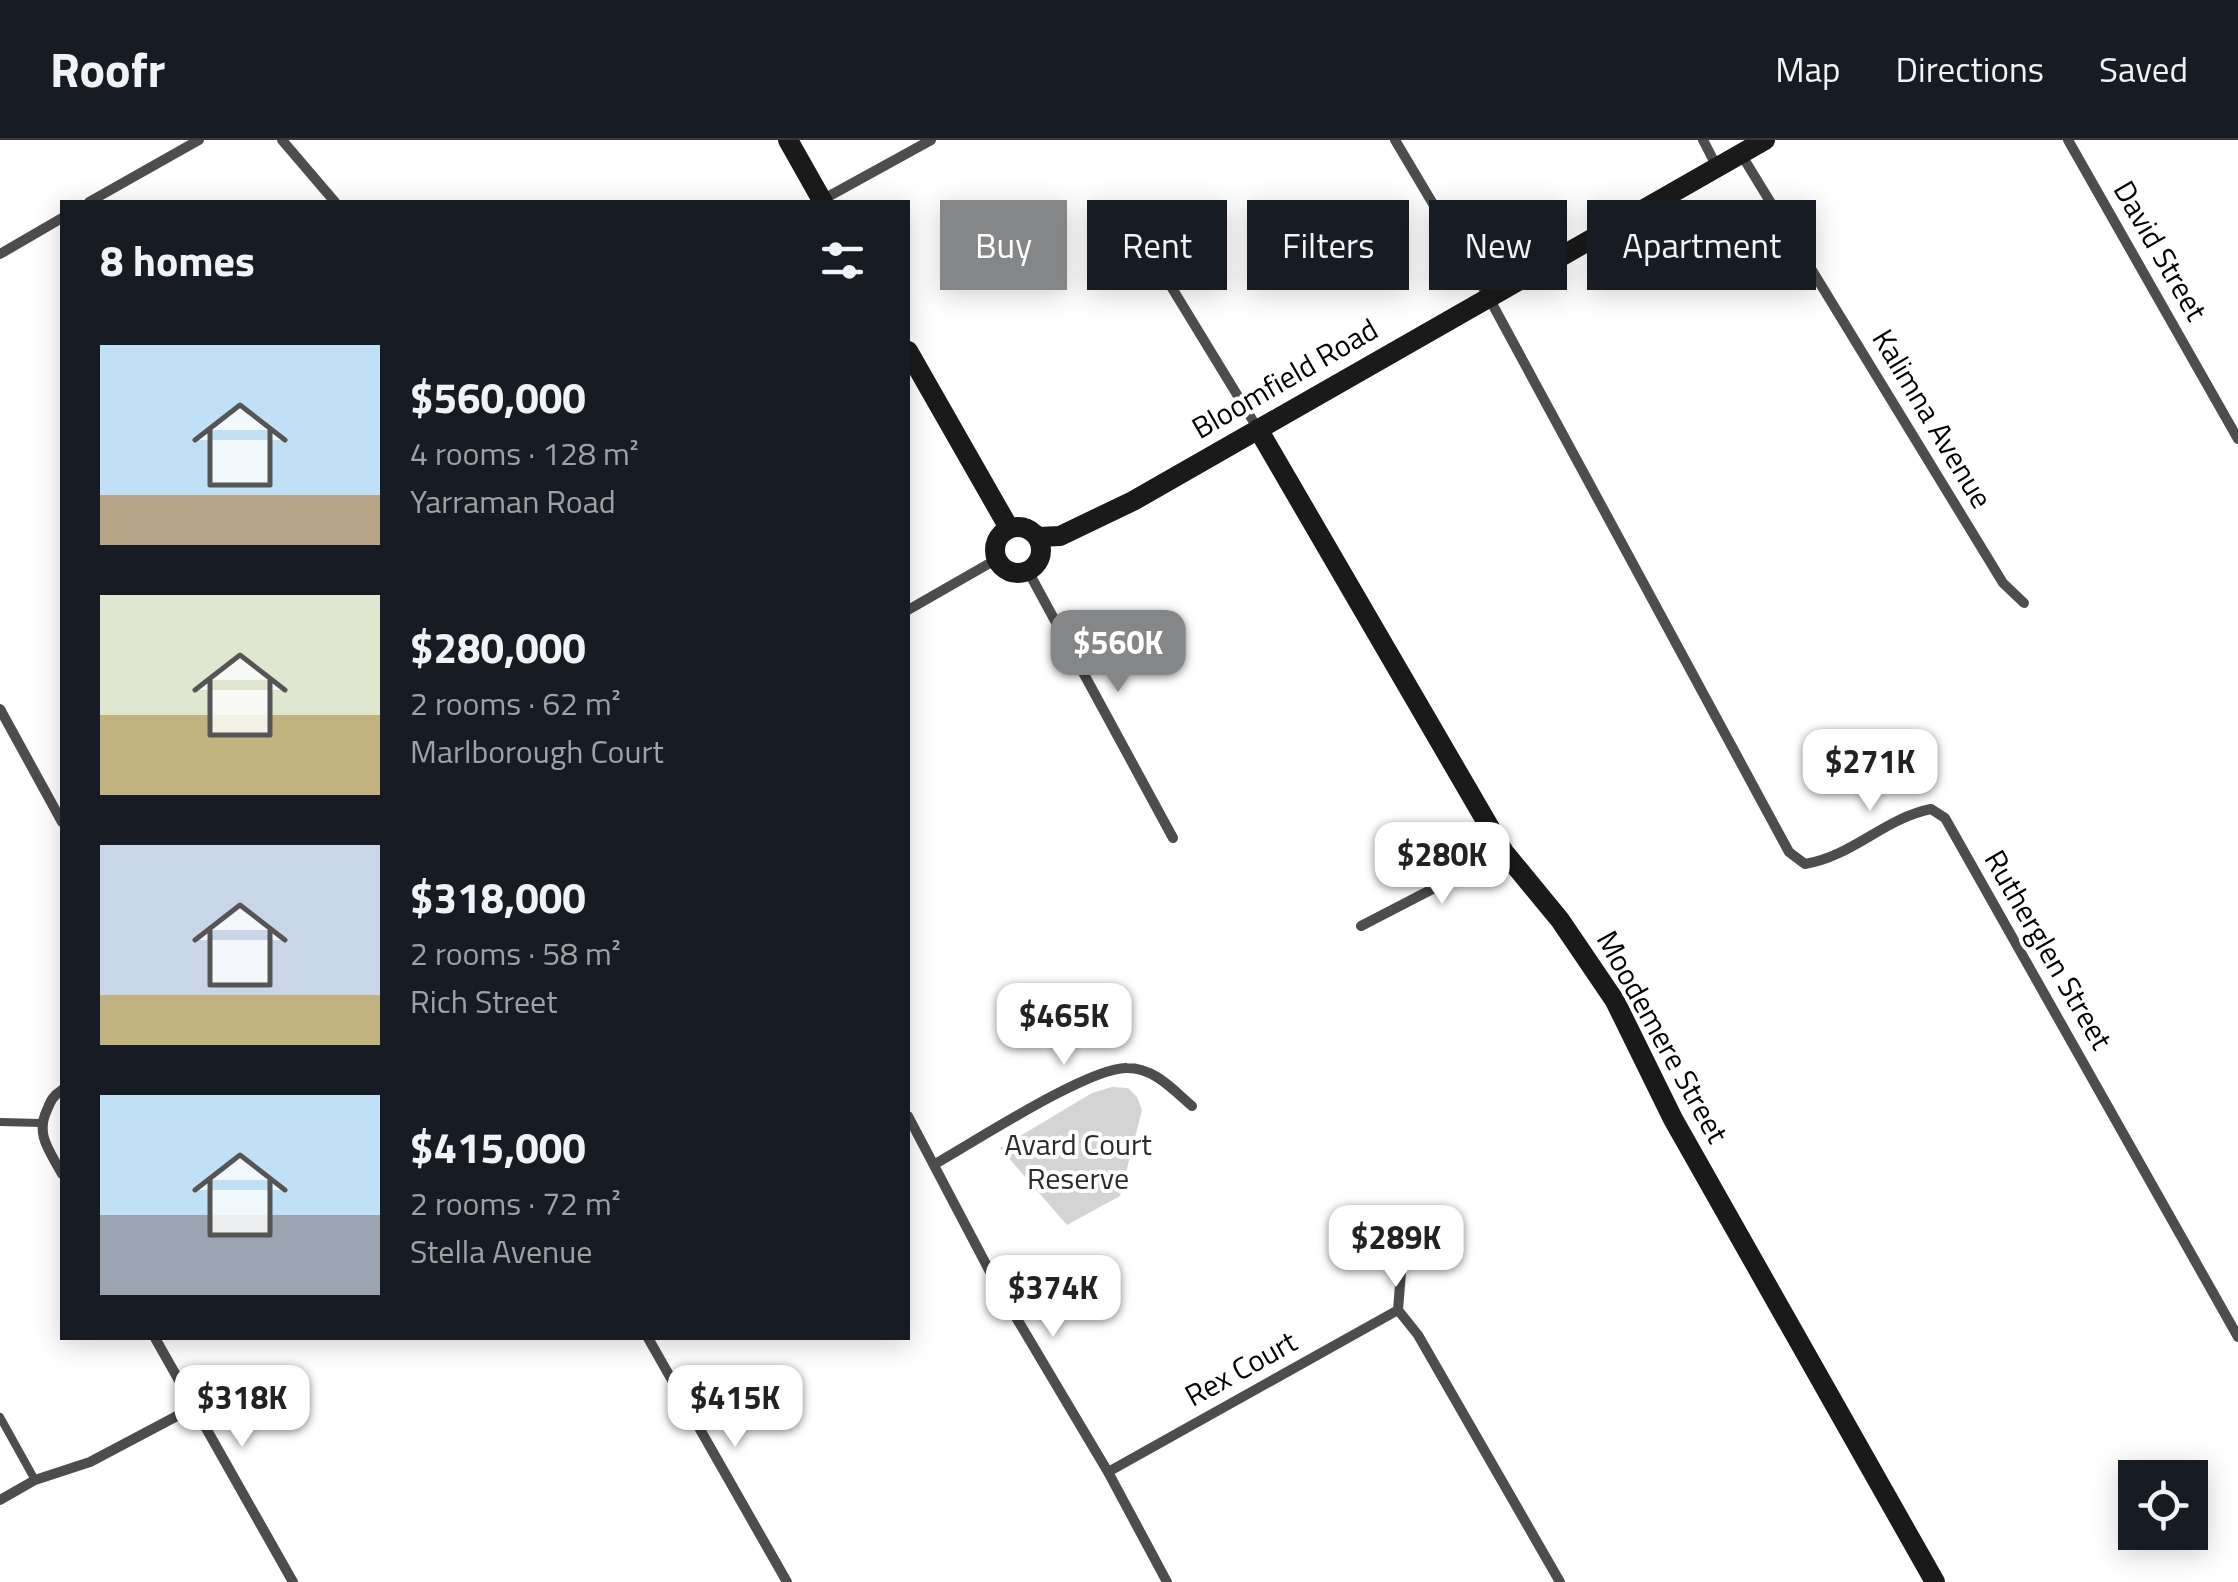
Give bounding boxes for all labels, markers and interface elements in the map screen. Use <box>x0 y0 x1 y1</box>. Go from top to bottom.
text: Roofr <box>50 33 165 106</box>
text: Map <box>1775 42 1841 96</box>
text: Directions <box>1896 42 2044 96</box>
text: Saved <box>2099 42 2188 96</box>
street label: David Street <box>2102 172 2220 330</box>
chip: Buy <box>940 200 1067 290</box>
chip: Rent <box>1087 200 1227 290</box>
chip: Filters <box>1247 200 1409 290</box>
chip: New <box>1429 200 1567 290</box>
chip: Apartment <box>1587 200 1816 290</box>
text: 8 homes <box>100 228 255 292</box>
icon: filters <box>815 233 870 288</box>
street label: Bloomfield Road <box>1183 306 1386 450</box>
street label: Kalimna Avenue <box>1861 320 2005 517</box>
text: $560,000 <box>410 365 586 429</box>
icon: home <box>180 385 300 505</box>
text: 4 rooms · 128 m² <box>410 429 639 477</box>
text: Yarraman Road <box>410 477 616 525</box>
pin: $560K <box>1048 610 1188 695</box>
text: $280,000 <box>410 615 586 679</box>
text: $560K <box>1073 618 1163 666</box>
icon: home <box>180 635 300 755</box>
text: 2 rooms · 62 m² <box>410 679 621 727</box>
text: Marlborough Court <box>410 727 664 775</box>
pin: $271K <box>1800 729 1940 814</box>
text: $271K <box>1825 737 1915 785</box>
pin: $280K <box>1372 822 1512 907</box>
text: $280K <box>1397 830 1487 878</box>
street label: Rutherglen Street <box>1973 841 2125 1058</box>
text: $318,000 <box>410 865 586 929</box>
icon: home <box>180 885 300 1005</box>
street label: Moodemere Street <box>1585 922 1741 1152</box>
text: 2 rooms · 58 m² <box>410 929 621 977</box>
text: Rich Street <box>410 977 557 1025</box>
pin: $465K <box>994 983 1134 1068</box>
text: $465K <box>1019 991 1109 1039</box>
text: $415,000 <box>410 1115 586 1179</box>
park label: Avard Court Reserve <box>1004 1121 1152 1201</box>
icon: home <box>180 1135 300 1255</box>
text: 2 rooms · 72 m² <box>410 1179 621 1227</box>
pin: $289K <box>1326 1205 1466 1290</box>
text: $289K <box>1351 1213 1441 1261</box>
text: Stella Avenue <box>410 1227 592 1275</box>
pin: $374K <box>983 1255 1123 1340</box>
text: $374K <box>1008 1263 1098 1311</box>
street label: Rex Court <box>1176 1318 1305 1418</box>
pin: $318K <box>172 1365 312 1450</box>
pin: $415K <box>665 1365 805 1450</box>
text: $318K <box>197 1373 287 1421</box>
text: $415K <box>690 1373 780 1421</box>
map controls <box>2118 1460 2208 1550</box>
button: locate <box>2118 1460 2208 1550</box>

